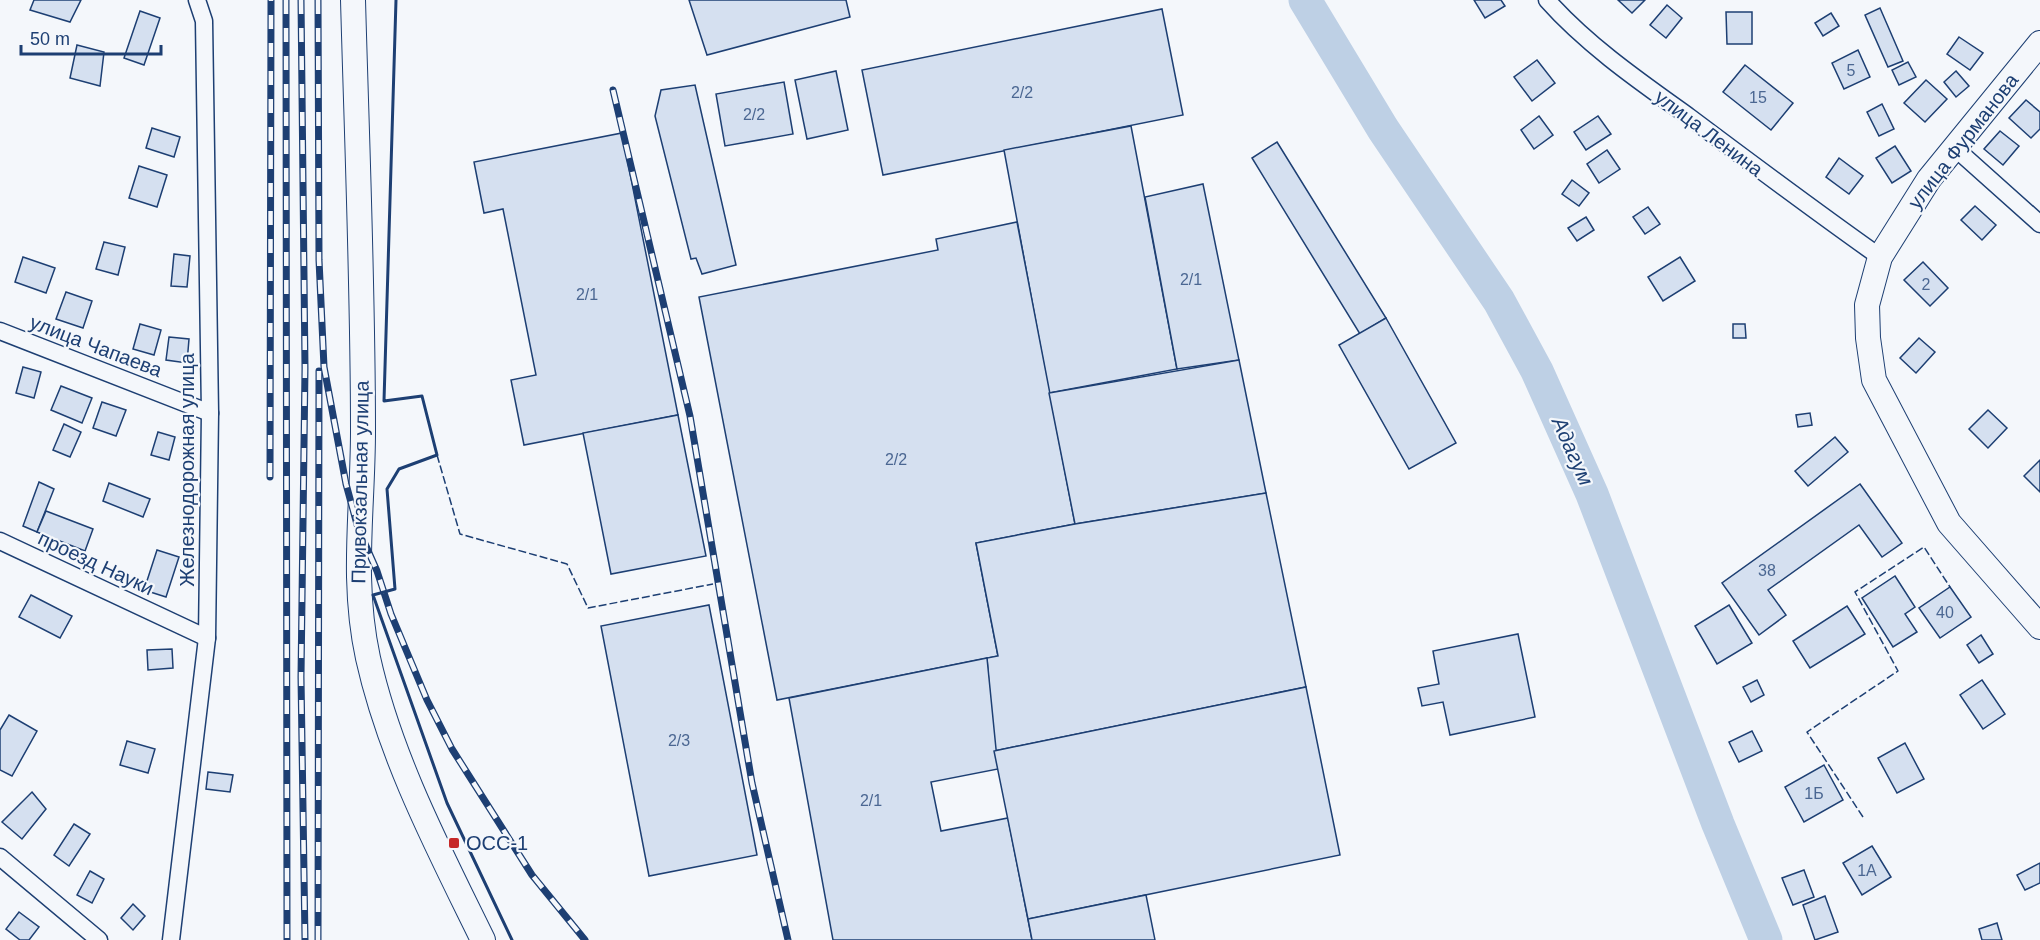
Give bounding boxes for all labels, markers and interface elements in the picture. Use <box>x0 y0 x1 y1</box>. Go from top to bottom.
scale bar <box>21 18 160 56</box>
text: 50 m <box>30 29 70 49</box>
house number: 5 <box>1847 62 1856 79</box>
street label: улица Фурманова <box>1903 68 2023 213</box>
house number: 2/2 <box>1011 84 1033 101</box>
street label: улица Ленина <box>1651 85 1768 181</box>
house number: 15 <box>1749 89 1767 106</box>
house number: 2/2 <box>743 106 765 123</box>
house number: 2/1 <box>1180 271 1202 288</box>
house number: 2 <box>1922 276 1931 293</box>
house number: 2/1 <box>576 286 598 303</box>
street label: улица Чапаева <box>27 311 166 382</box>
street label: Железнодорожная улица <box>176 352 198 587</box>
street label: Привокзальная улица <box>347 379 373 584</box>
water label: Адагум <box>1547 411 1598 489</box>
house number: 2/2 <box>885 451 907 468</box>
street label: проезд Науки <box>35 527 157 599</box>
house number: 38 <box>1758 562 1776 579</box>
house number: 40 <box>1936 604 1954 621</box>
house number: 2/3 <box>668 732 690 749</box>
house number: 1Б <box>1804 785 1824 802</box>
house number: 2/1 <box>860 792 882 809</box>
place label: ОСС-1 <box>466 832 528 854</box>
marker: ОСС-1 <box>447 836 461 850</box>
house number: 1А <box>1857 862 1877 879</box>

